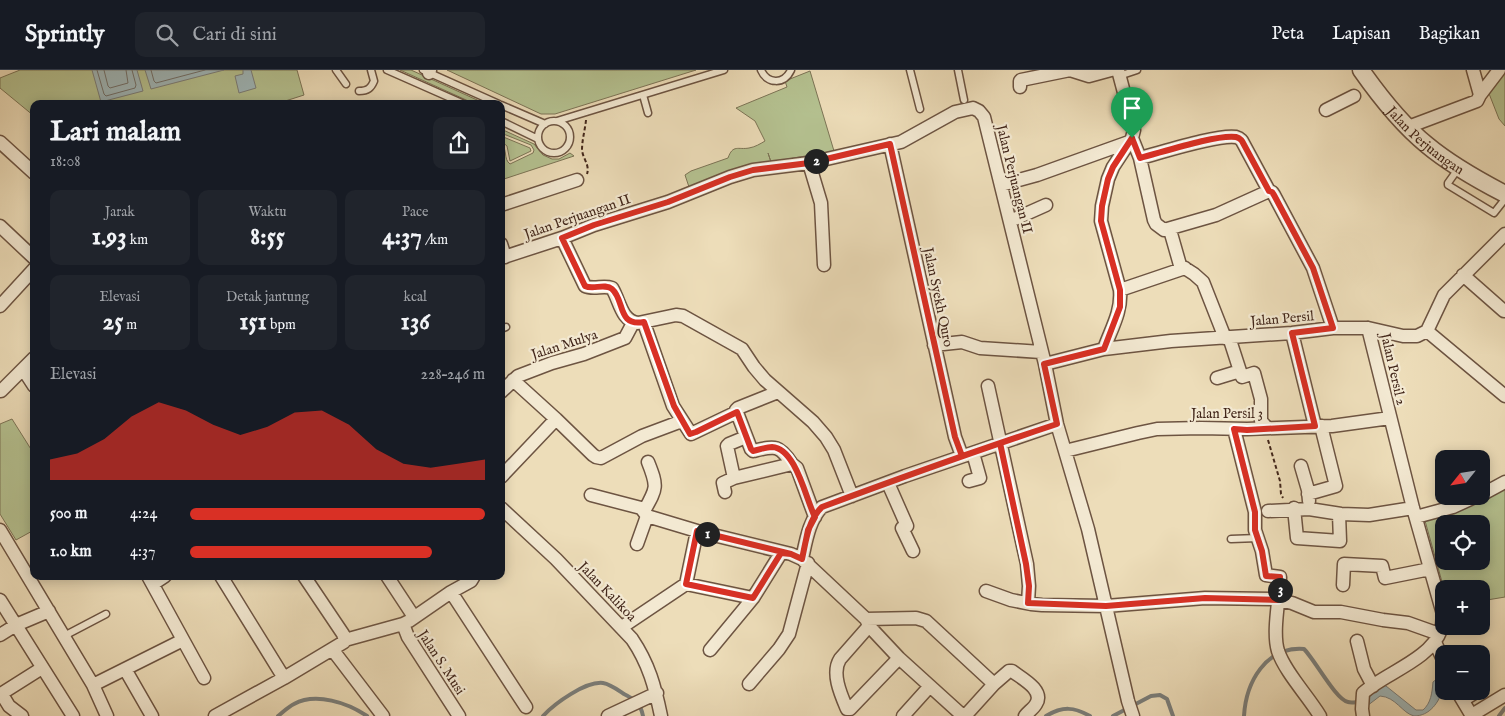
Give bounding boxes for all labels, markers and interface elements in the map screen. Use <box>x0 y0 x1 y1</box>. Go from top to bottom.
search box <box>135 12 485 57</box>
text: Sprintly <box>25 19 105 50</box>
icon: search <box>153 21 181 49</box>
text: Cari di sini <box>193 23 277 47</box>
text: Peta <box>1272 23 1304 46</box>
text: Lapisan <box>1332 23 1391 46</box>
text: Bagikan <box>1419 23 1480 46</box>
pin <box>1111 87 1153 138</box>
icon: arrive <box>1118 94 1146 122</box>
street label: Jalan Perjuangan <box>1381 101 1468 179</box>
text: Lari malam <box>50 115 181 150</box>
button: share <box>433 117 485 169</box>
street label: Jalan Perjuangan II <box>991 121 1036 236</box>
pin: 2 <box>804 148 828 174</box>
text: 18:08 <box>50 152 81 172</box>
text: 2 <box>813 152 820 170</box>
street label: Jalan Perjuangan II <box>520 190 633 244</box>
text: Jarak <box>105 203 135 221</box>
text: Waktu <box>248 203 287 221</box>
text: Pace <box>402 203 428 221</box>
text: 1.93 <box>92 221 127 253</box>
text: 8:55 <box>250 221 285 253</box>
text: 4:37 <box>382 221 422 253</box>
text: km <box>127 231 148 249</box>
text: /km <box>422 231 448 249</box>
street label: Jalan Syekh Quro <box>918 244 957 349</box>
text: Elevasi <box>99 288 140 306</box>
text: Detak jantung <box>226 288 309 306</box>
text: kcal <box>403 288 427 306</box>
text: 25 <box>103 306 123 338</box>
text: 151 <box>239 306 267 338</box>
text: 136 <box>401 306 430 338</box>
street label: Jalan Persil <box>1248 307 1315 331</box>
text: m <box>123 316 137 334</box>
text: bpm <box>267 316 296 334</box>
street label: Jalan Mulya <box>527 326 601 365</box>
street label: Jalan Persil 2 <box>1376 329 1410 407</box>
text: Elevasi <box>50 365 97 385</box>
text: 228–246 m <box>420 365 485 385</box>
street label: Jalan Persil 3 <box>1189 405 1263 423</box>
north arrow <box>1435 450 1490 505</box>
map controls <box>1435 450 1490 700</box>
text: 500 m <box>50 504 87 524</box>
text: 4:24 <box>130 504 157 524</box>
button: locate <box>1435 515 1490 570</box>
pin: 1 <box>694 522 720 546</box>
text: 1 <box>705 525 710 543</box>
text: 1.0 km <box>50 542 92 562</box>
text: 4:37 <box>130 542 156 562</box>
street label: Jalan Kalikoa <box>573 556 641 626</box>
pin: 3 <box>1268 578 1292 602</box>
button: + <box>1435 580 1490 635</box>
text: 3 <box>1278 581 1283 599</box>
street label: Jalan S. Musi <box>412 625 469 699</box>
button: − <box>1435 645 1490 700</box>

